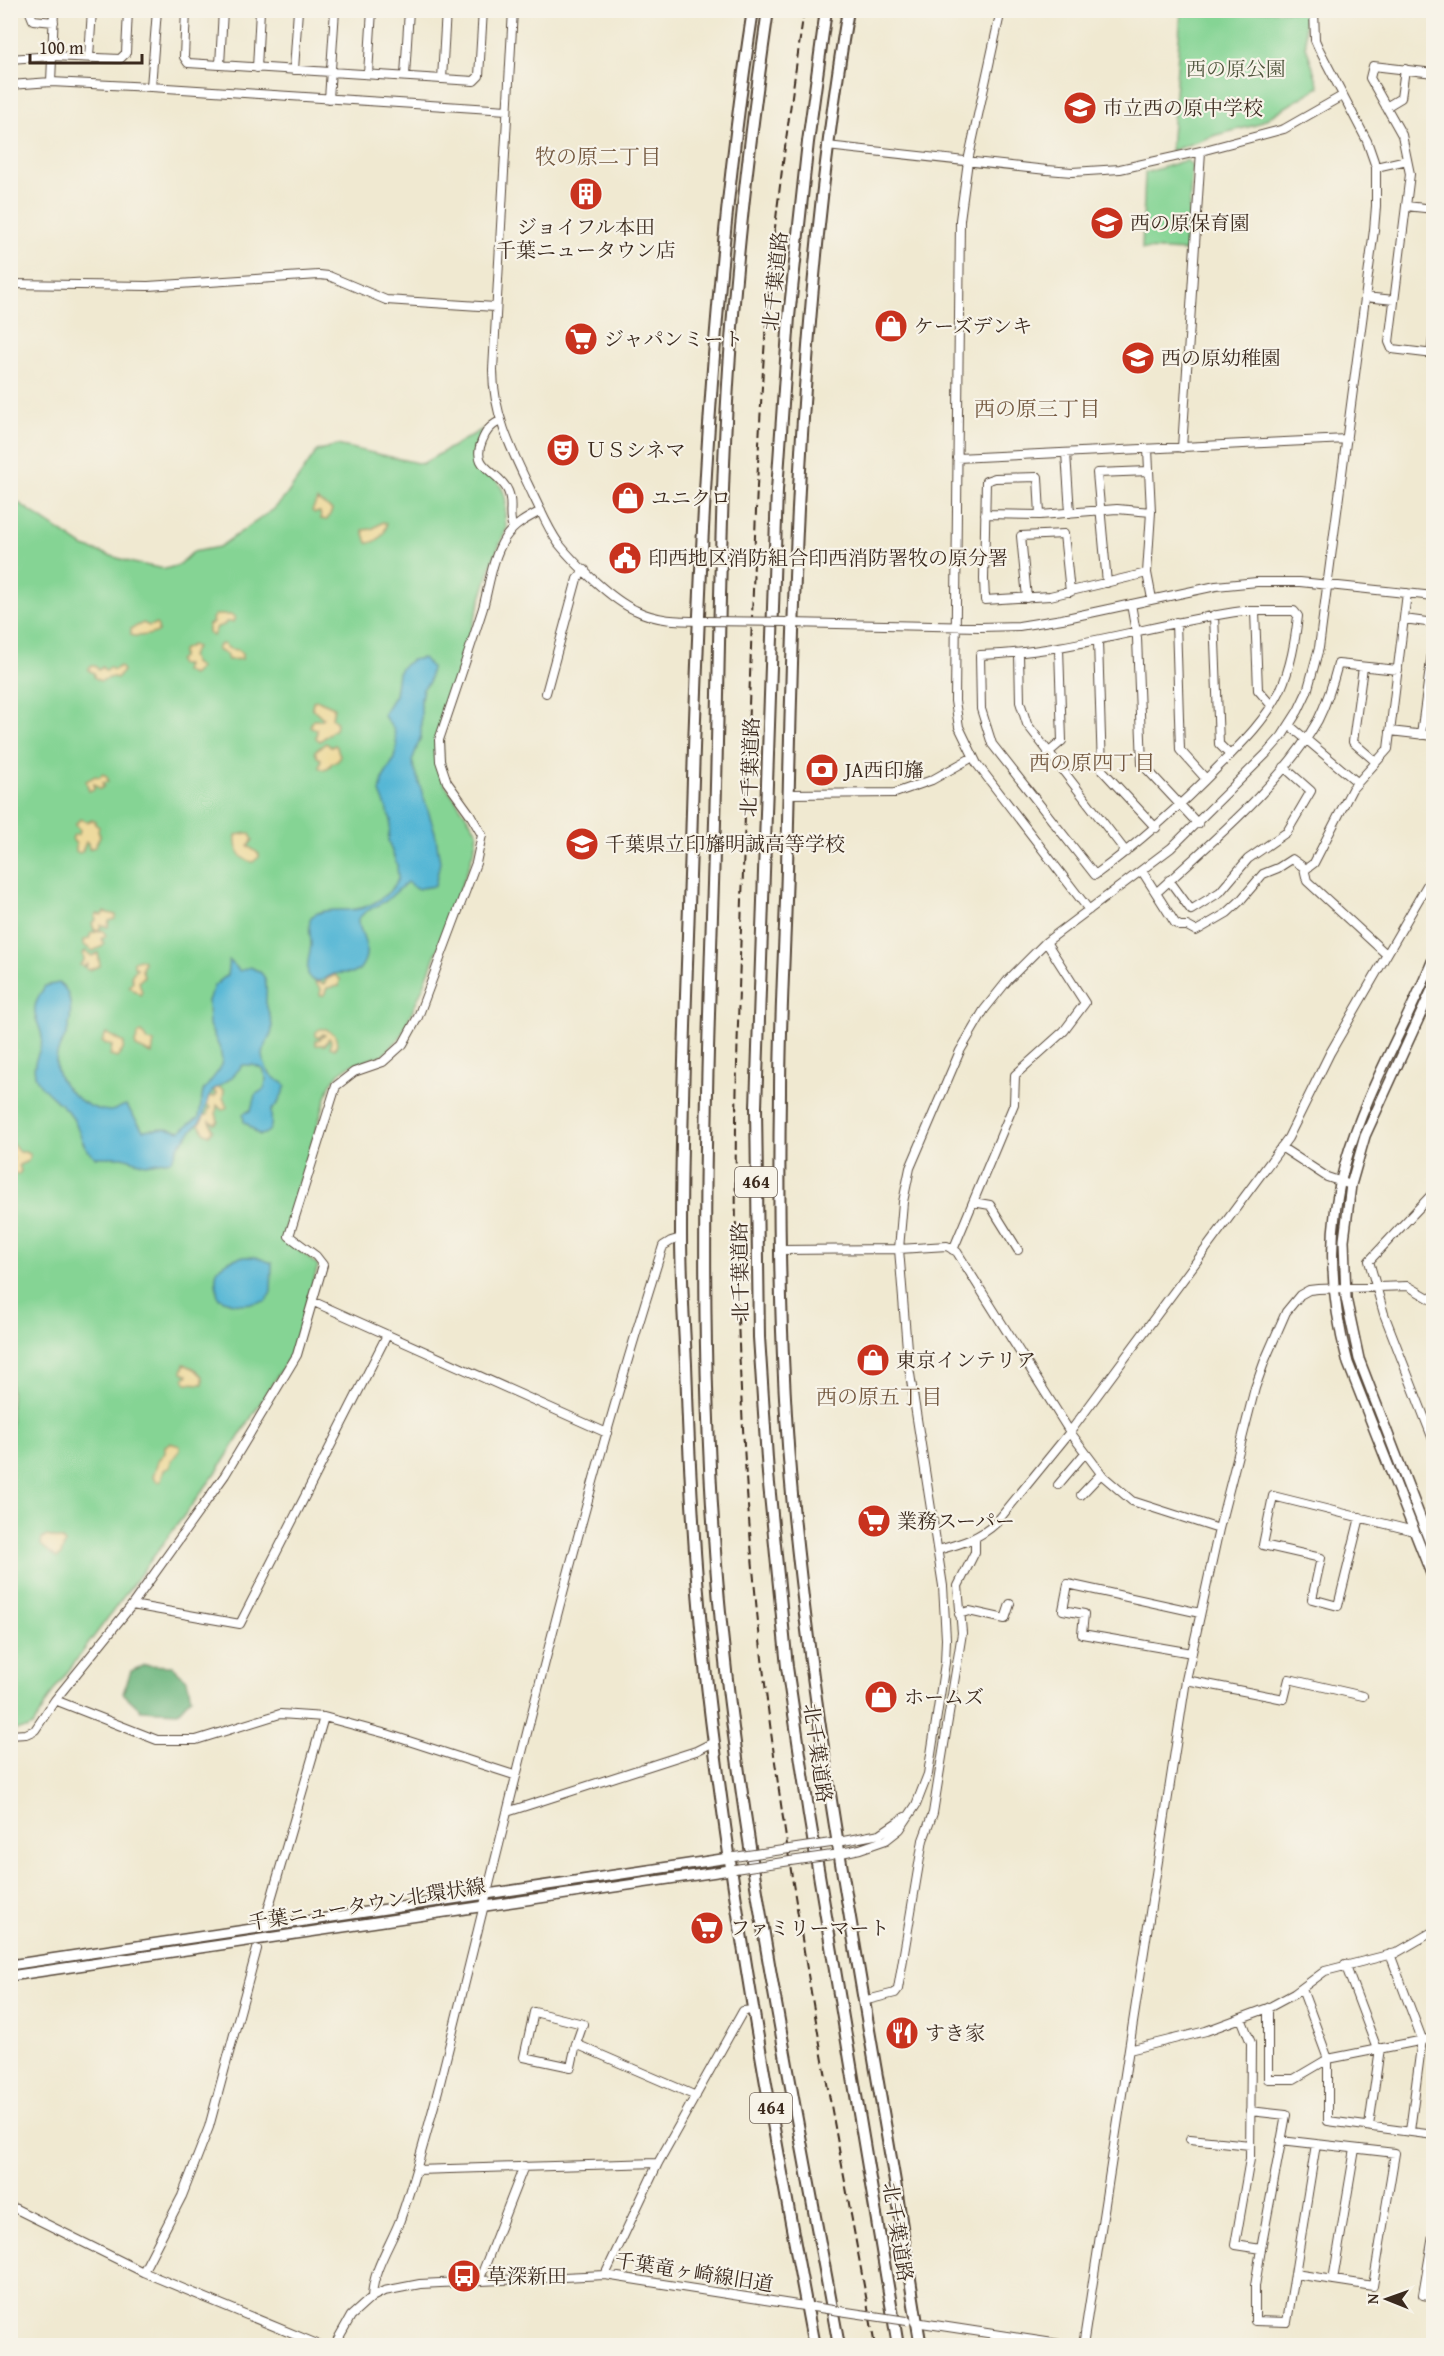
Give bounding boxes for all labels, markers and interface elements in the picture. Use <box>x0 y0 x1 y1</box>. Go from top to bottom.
scale bar <box>30 27 142 65</box>
text: 100 m <box>39 34 84 61</box>
park label: 西の原公園 <box>1186 54 1286 83</box>
school or university icon: 市立西の原中学校 <box>1062 90 1098 126</box>
place label: 市立西の原中学校 <box>1103 93 1263 122</box>
district label: 牧の原二丁目 <box>535 141 661 172</box>
building icon: ジョイフル本田 千葉ニュータウン店 <box>568 176 604 212</box>
school or university icon: 西の原保育園 <box>1089 205 1125 241</box>
place label: 西の原保育園 <box>1130 208 1250 237</box>
place label: ジョイフル本田 千葉ニュータウン店 <box>496 212 676 264</box>
street label: 北千葉道路 <box>755 230 794 332</box>
shop icon: ケーズデンキ <box>873 308 909 344</box>
place label: ケーズデンキ <box>914 311 1032 340</box>
supermarket icon: ジャパンミート <box>563 321 599 357</box>
place label: ジャパンミート <box>604 324 744 353</box>
school or university icon: 西の原幼稚園 <box>1120 340 1156 376</box>
place label: 西の原幼稚園 <box>1161 343 1281 372</box>
district label: 西の原三丁目 <box>974 393 1100 424</box>
theatre icon: ＵＳシネマ <box>545 432 581 468</box>
place label: ＵＳシネマ <box>586 435 685 464</box>
shop icon: ユニクロ <box>610 480 646 516</box>
place label: ユニクロ <box>651 483 731 512</box>
public building icon: 印西地区消防組合印西消防署牧の原分署 <box>607 540 643 576</box>
place label: 印西地区消防組合印西消防署牧の原分署 <box>648 543 1008 572</box>
street label: 北千葉道路 <box>733 717 766 817</box>
district label: 西の原四丁目 <box>1029 747 1155 778</box>
bank icon: JA西印旛 <box>804 752 840 788</box>
place label: JA西印旛 <box>842 755 923 784</box>
school or university icon: 千葉県立印旛明誠高等学校 <box>564 826 600 862</box>
place label: 千葉県立印旛明誠高等学校 <box>605 829 845 858</box>
road number: 464 <box>735 1167 777 1197</box>
street label: 北千葉道路 <box>724 1222 755 1322</box>
shop icon: 東京インテリア <box>855 1342 891 1378</box>
place label: 東京インテリア <box>896 1345 1036 1374</box>
district label: 西の原五丁目 <box>816 1381 942 1412</box>
supermarket icon: 業務スーパー <box>856 1503 892 1539</box>
place label: 業務スーパー <box>897 1506 1015 1535</box>
shop icon: ホームズ <box>863 1679 899 1715</box>
place label: ホームズ <box>904 1682 984 1711</box>
street label: 北千葉道路 <box>797 1701 840 1804</box>
street label: 千葉ニュータウン北環状線 <box>246 1870 488 1937</box>
supermarket icon: ファミリーマート <box>689 1910 725 1946</box>
place label: ファミリーマート <box>730 1913 890 1942</box>
restaurant icon: すき家 <box>884 2015 920 2051</box>
place label: すき家 <box>925 2018 985 2047</box>
road number: 464 <box>750 2093 792 2123</box>
street label: 北千葉道路 <box>876 2180 921 2284</box>
street label: 千葉竜ヶ崎線旧道 <box>613 2245 775 2298</box>
bus stop icon: 草深新田 <box>446 2258 482 2294</box>
place label: 草深新田 <box>487 2261 567 2290</box>
north arrow <box>1357 2269 1417 2329</box>
text: N <box>1360 2293 1384 2304</box>

